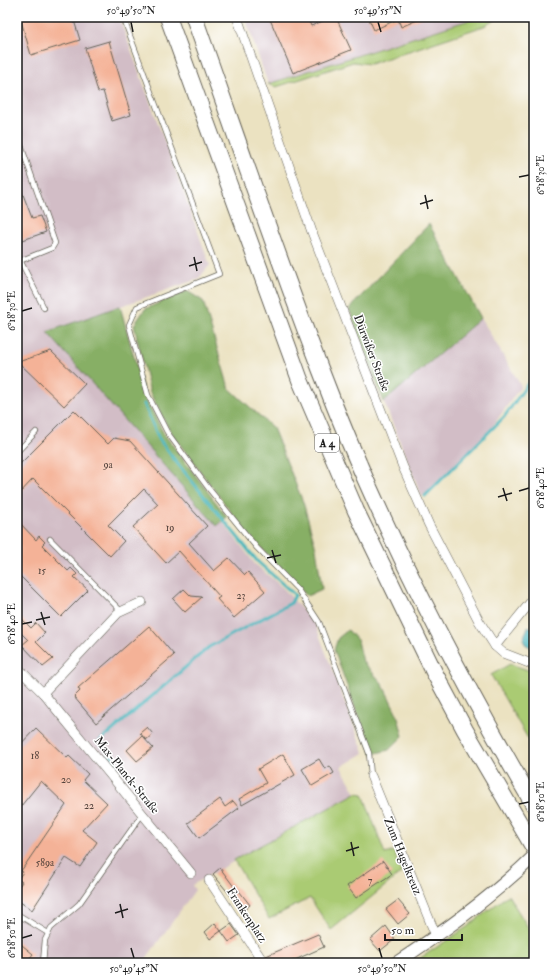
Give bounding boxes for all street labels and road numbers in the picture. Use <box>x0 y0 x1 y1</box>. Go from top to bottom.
street label: Dürwißer Straße <box>350 313 393 394</box>
road number: A 4 <box>315 434 339 452</box>
street label: Max-Planck-Straße <box>91 734 162 817</box>
street label: Zum Hagelkreuz <box>380 815 425 898</box>
street label: Frankenplatz <box>223 885 270 946</box>

